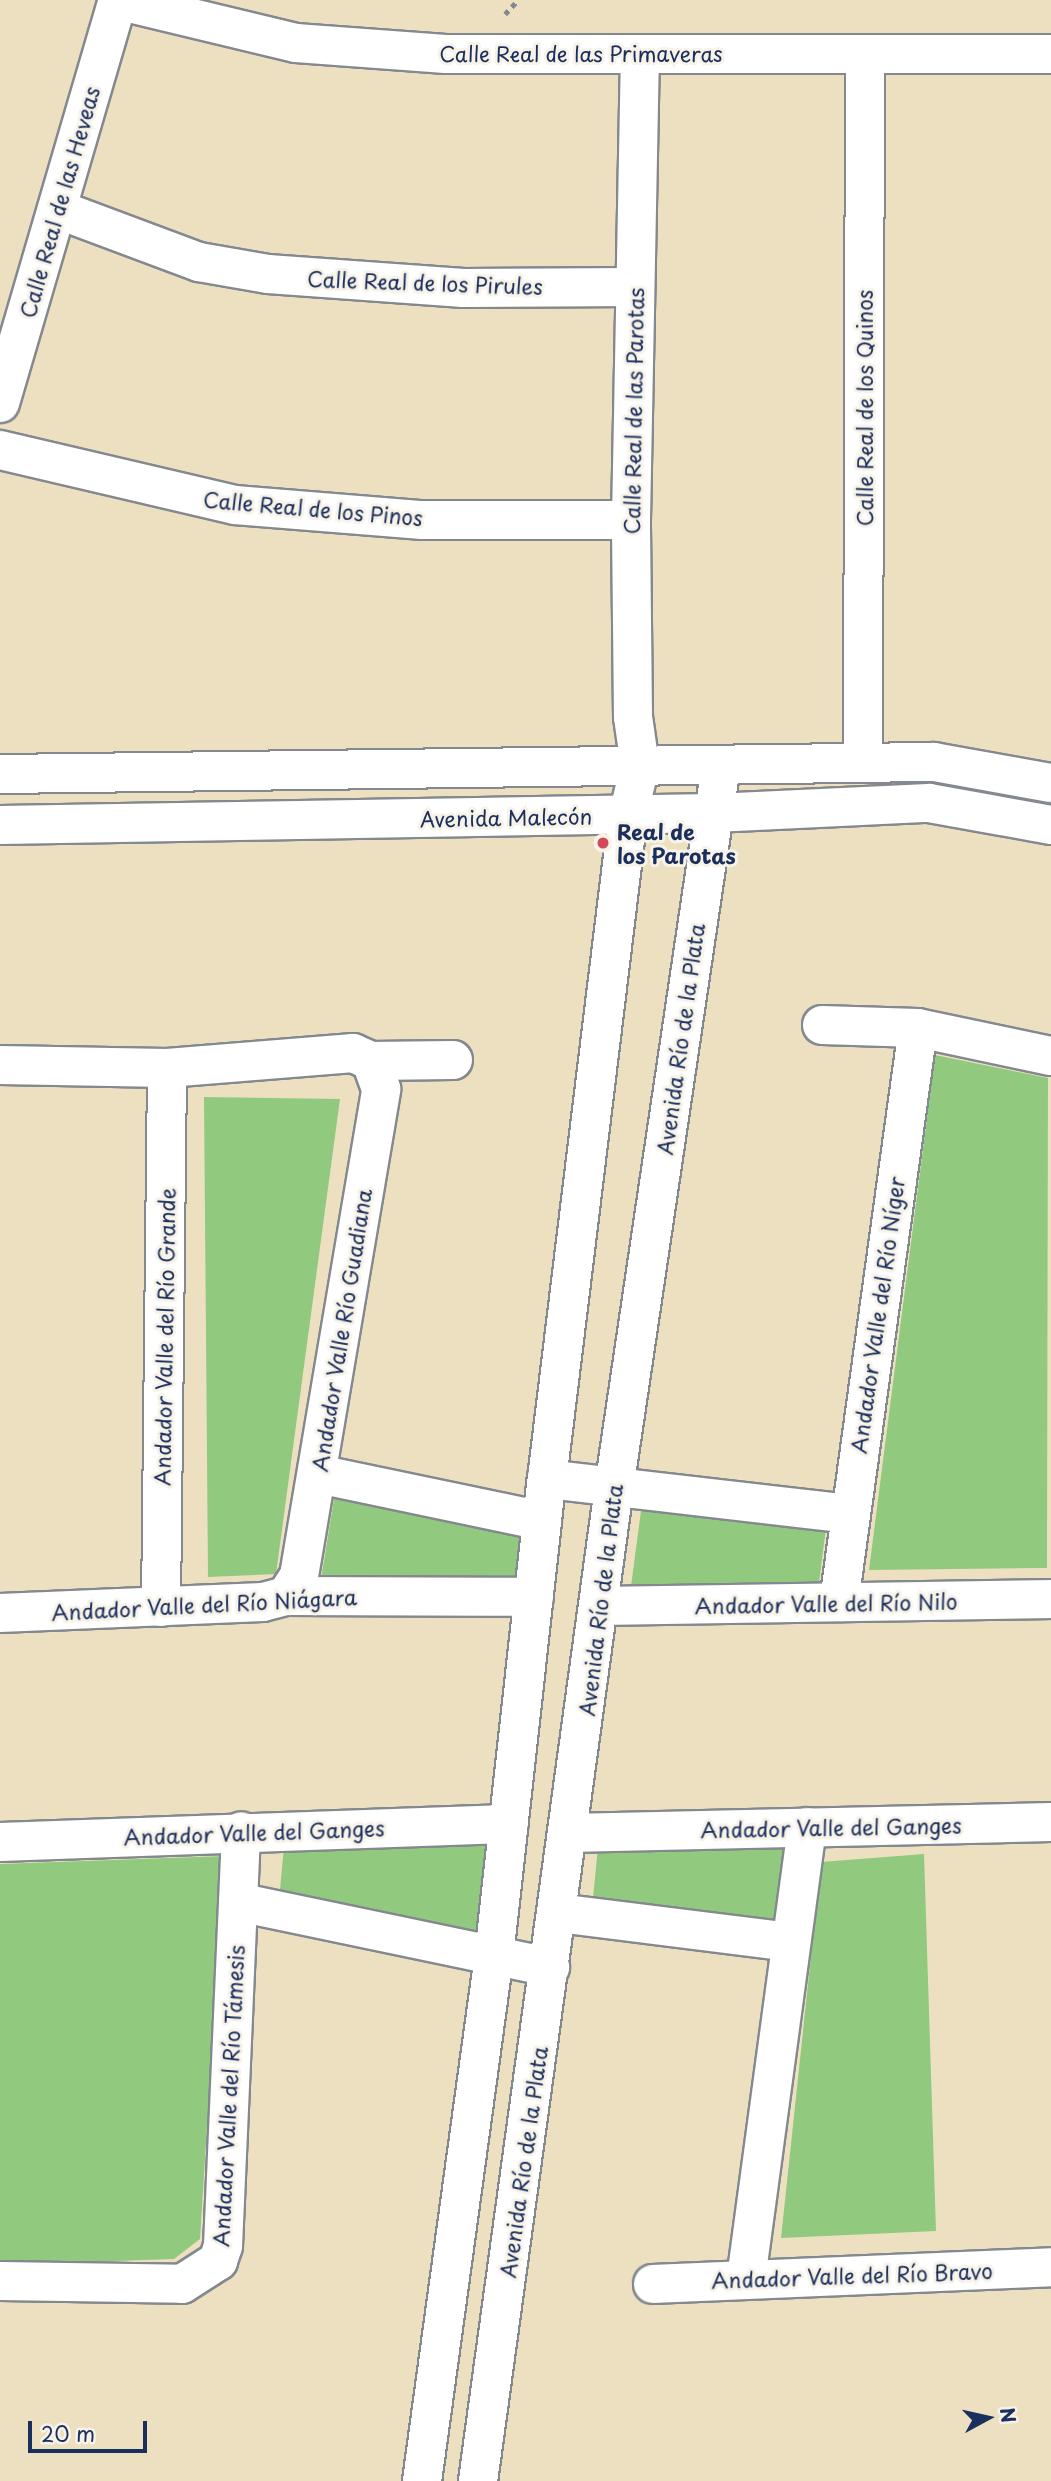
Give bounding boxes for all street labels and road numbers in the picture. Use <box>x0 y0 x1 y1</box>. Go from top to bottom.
street label: Calle Real de las Primaveras <box>437 40 725 66</box>
street label: Calle Real de las Heveas <box>13 80 105 324</box>
street label: Calle Real de los Pirules <box>304 265 546 299</box>
street label: Calle Real de las Parotas <box>618 285 648 537</box>
street label: Calle Real de los Quinos <box>851 287 877 529</box>
street label: Calle Real de los Pinos <box>200 486 426 530</box>
street label: Avenida Malecón <box>420 803 592 831</box>
street label: Avenida Río de la Plata <box>651 921 709 1157</box>
street label: Andador Valle del Río Níger <box>845 1174 909 1456</box>
street label: Andador Valle Río Guadiana <box>306 1185 376 1475</box>
street label: Andador Valle del Río Grande <box>149 1186 179 1488</box>
street label: Avenida Río de la Plata <box>573 1482 627 1718</box>
street label: Andador Valle del Río Niágara <box>50 1583 358 1625</box>
street label: Andador Valle del Río Nilo <box>693 1588 959 1618</box>
street label: Andador Valle del Ganges <box>700 1812 962 1842</box>
street label: Andador Valle del Ganges <box>122 1815 386 1849</box>
street label: Andador Valle del Río Támesis <box>207 1943 249 2249</box>
street label: Avenida Río de la Plata <box>494 2044 552 2280</box>
street label: Andador Valle del Río Bravo <box>709 2257 995 2293</box>

